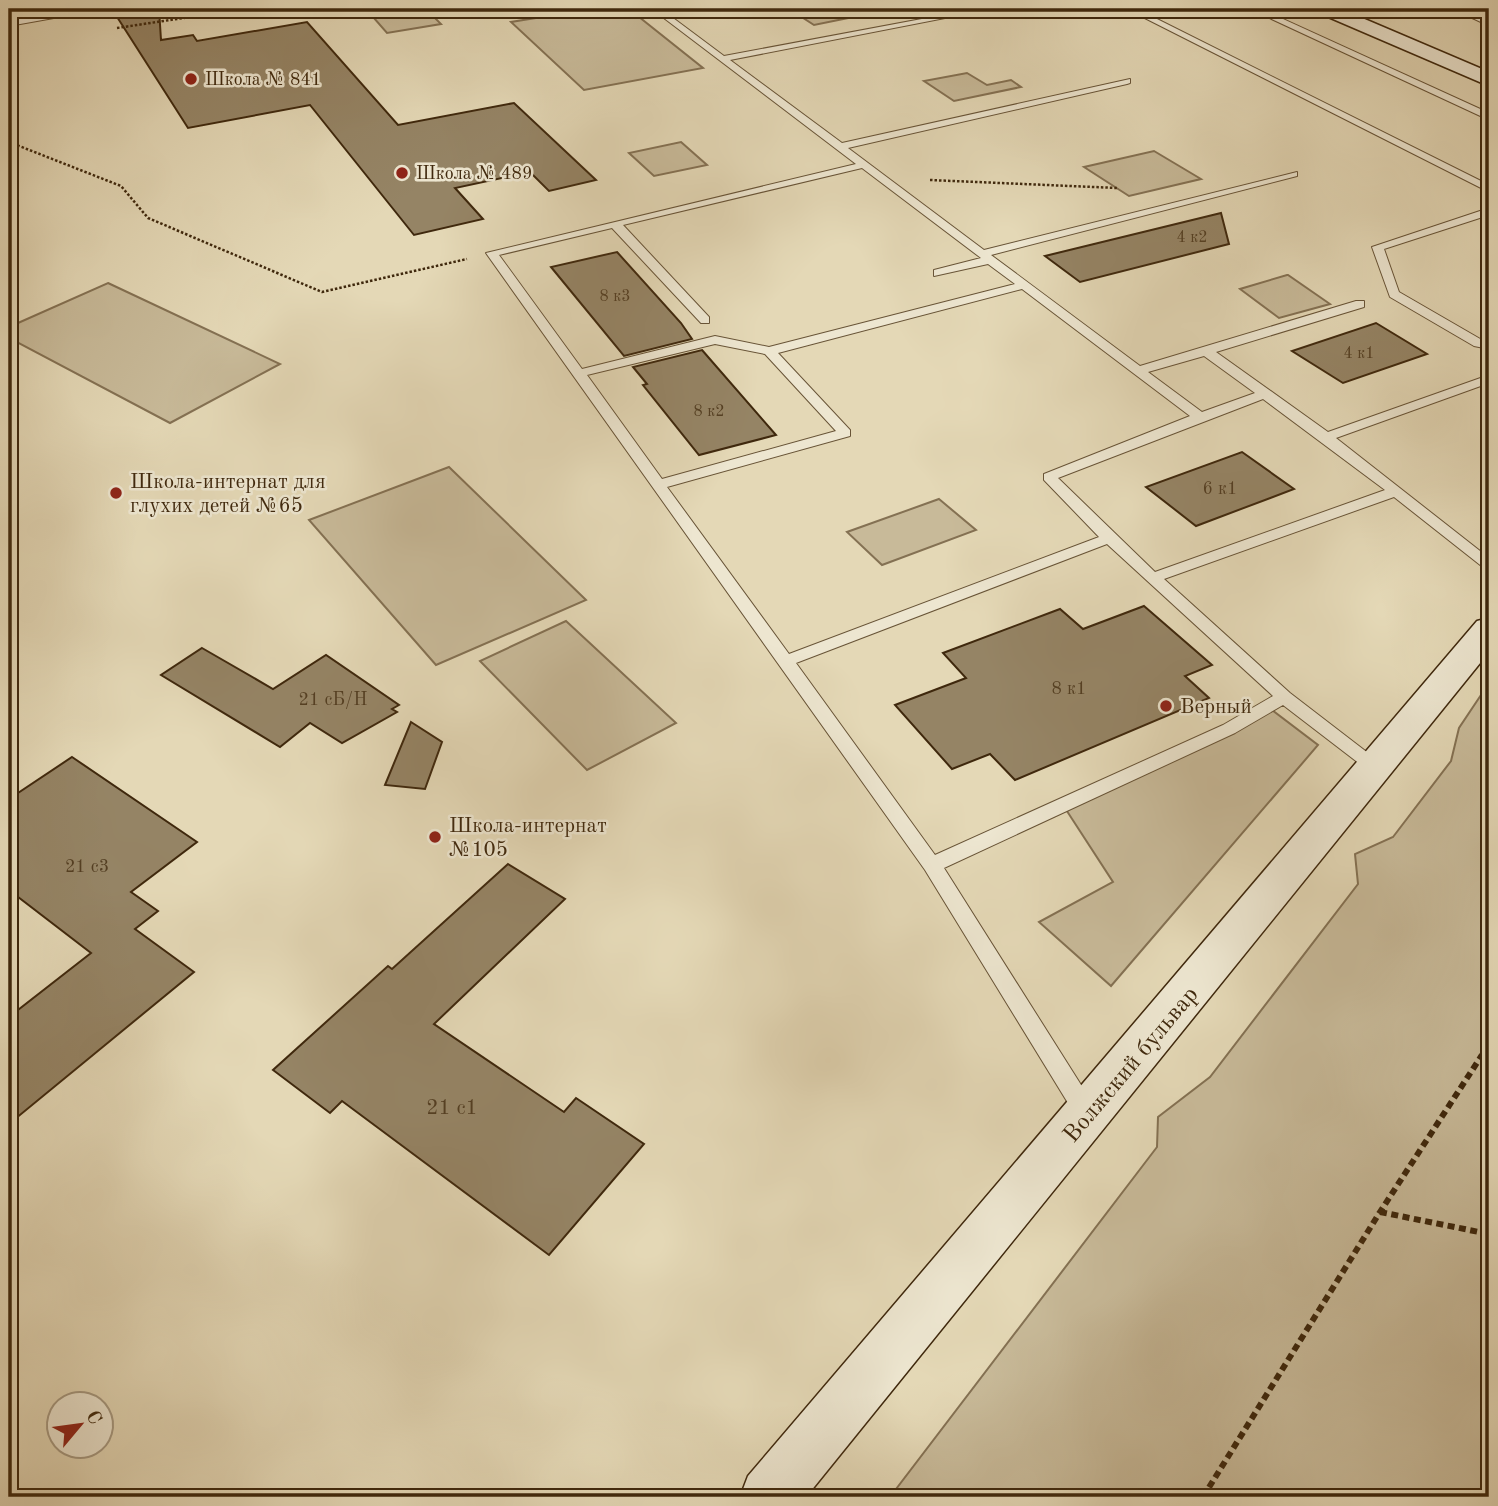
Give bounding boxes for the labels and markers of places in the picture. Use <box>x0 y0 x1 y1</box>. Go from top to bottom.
marker: Школа № 841 <box>183 71 199 87</box>
place label: Школа № 841 <box>205 71 321 89</box>
marker: Школа № 489 <box>394 165 410 181</box>
place label: Школа № 489 <box>416 165 532 183</box>
place label: Школа-интернат для глухих детей №65 <box>130 472 326 517</box>
marker: Школа-интернат для глухих детей №65 <box>108 485 124 501</box>
place label: Верный <box>1180 697 1252 718</box>
marker: Верный <box>1158 698 1174 714</box>
place label: Школа-интернат №105 <box>449 816 607 861</box>
marker: Школа-интернат №105 <box>427 829 443 845</box>

